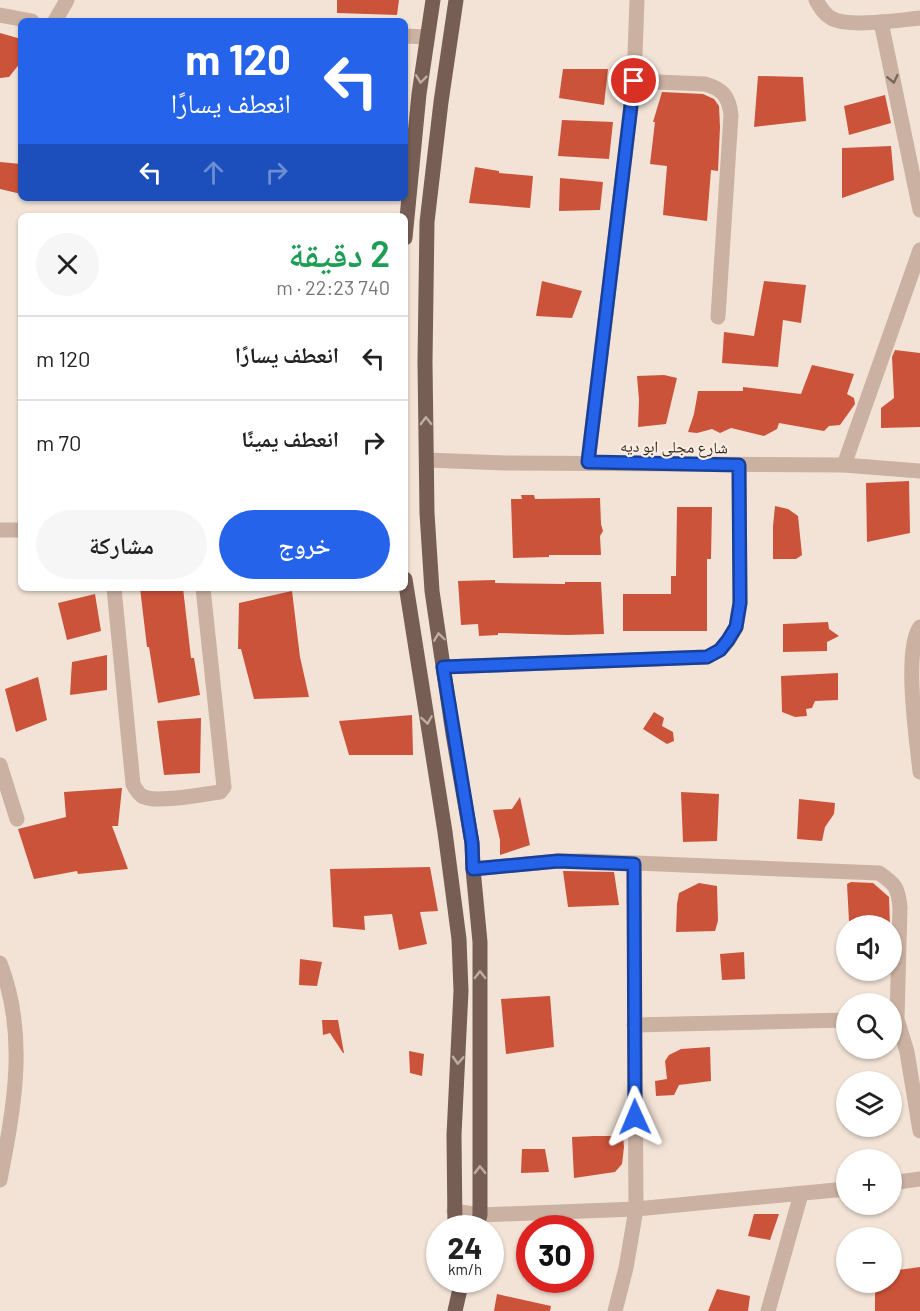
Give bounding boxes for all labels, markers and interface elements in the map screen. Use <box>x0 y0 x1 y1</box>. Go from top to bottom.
text: 120 m <box>185 33 291 83</box>
icon: left <box>312 42 390 120</box>
pin <box>608 55 659 106</box>
icon: arrive <box>617 64 650 97</box>
one-way arrow <box>416 74 428 83</box>
one-way arrow <box>886 74 899 84</box>
text: انعطف يسارًا <box>171 86 291 118</box>
icon: left <box>134 156 167 189</box>
icon: ahead <box>197 156 230 189</box>
icon: right <box>260 156 293 189</box>
text: 2 دقيقة <box>288 231 390 274</box>
button: close <box>36 233 99 296</box>
text: 740 m · 22:23 <box>276 275 390 299</box>
text: انعطف يسارًا <box>235 341 339 367</box>
icon: left <box>357 342 390 375</box>
text: 120 m <box>36 345 91 371</box>
one-way arrow <box>420 417 432 426</box>
text: انعطف يمينًا <box>241 425 339 451</box>
icon: right <box>357 426 390 459</box>
text: 70 m <box>36 429 81 455</box>
street label: شارع مجلى ابو ديه <box>620 436 728 458</box>
button: مشاركة <box>36 510 207 579</box>
button: خروج <box>219 510 390 579</box>
one-way arrow <box>433 632 445 641</box>
one-way arrow <box>421 716 433 725</box>
map controls <box>836 915 902 1293</box>
button: sound <box>836 915 902 981</box>
one-way arrow <box>474 971 486 980</box>
button: search <box>836 993 902 1059</box>
one-way arrow <box>451 1055 464 1064</box>
button: layers <box>836 1071 902 1137</box>
position arrow <box>603 1085 667 1149</box>
button: + <box>836 1149 902 1215</box>
one-way arrow <box>474 1166 486 1175</box>
speed limit sign: 30 <box>516 1215 594 1293</box>
button: − <box>836 1227 902 1293</box>
text: 24 <box>448 1229 482 1265</box>
text: km/h <box>448 1260 482 1278</box>

